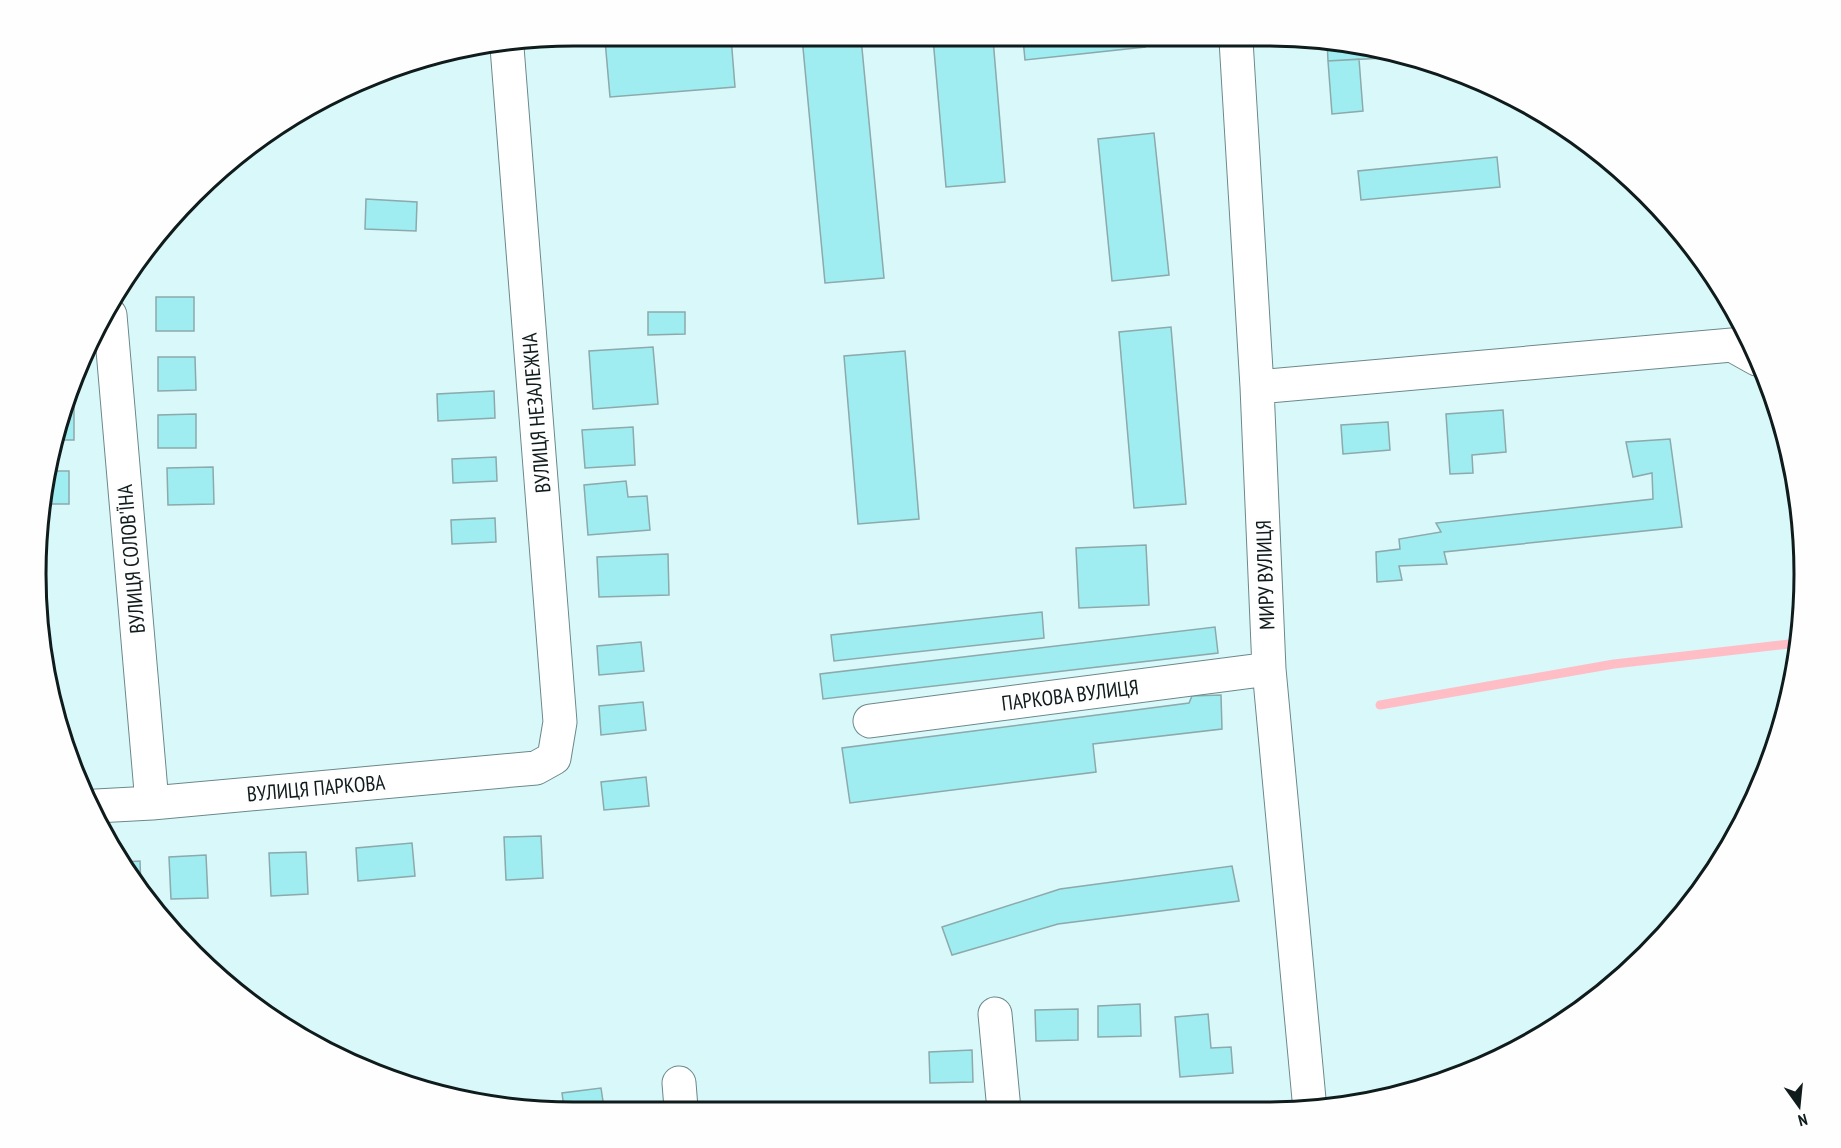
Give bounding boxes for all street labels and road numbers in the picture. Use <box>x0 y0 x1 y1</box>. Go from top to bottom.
street label: ВУЛИЦЯ НЕЗАЛЕЖНА <box>516 332 556 494</box>
street label: ВУЛИЦЯ СОЛОВ'ЇНА <box>111 483 151 635</box>
street label: МИРУ ВУЛИЦЯ <box>1250 520 1280 630</box>
street label: ПАРКОВА ВУЛИЦЯ <box>1000 673 1140 717</box>
street label: ВУЛИЦЯ ПАРКОВА <box>246 769 386 807</box>

